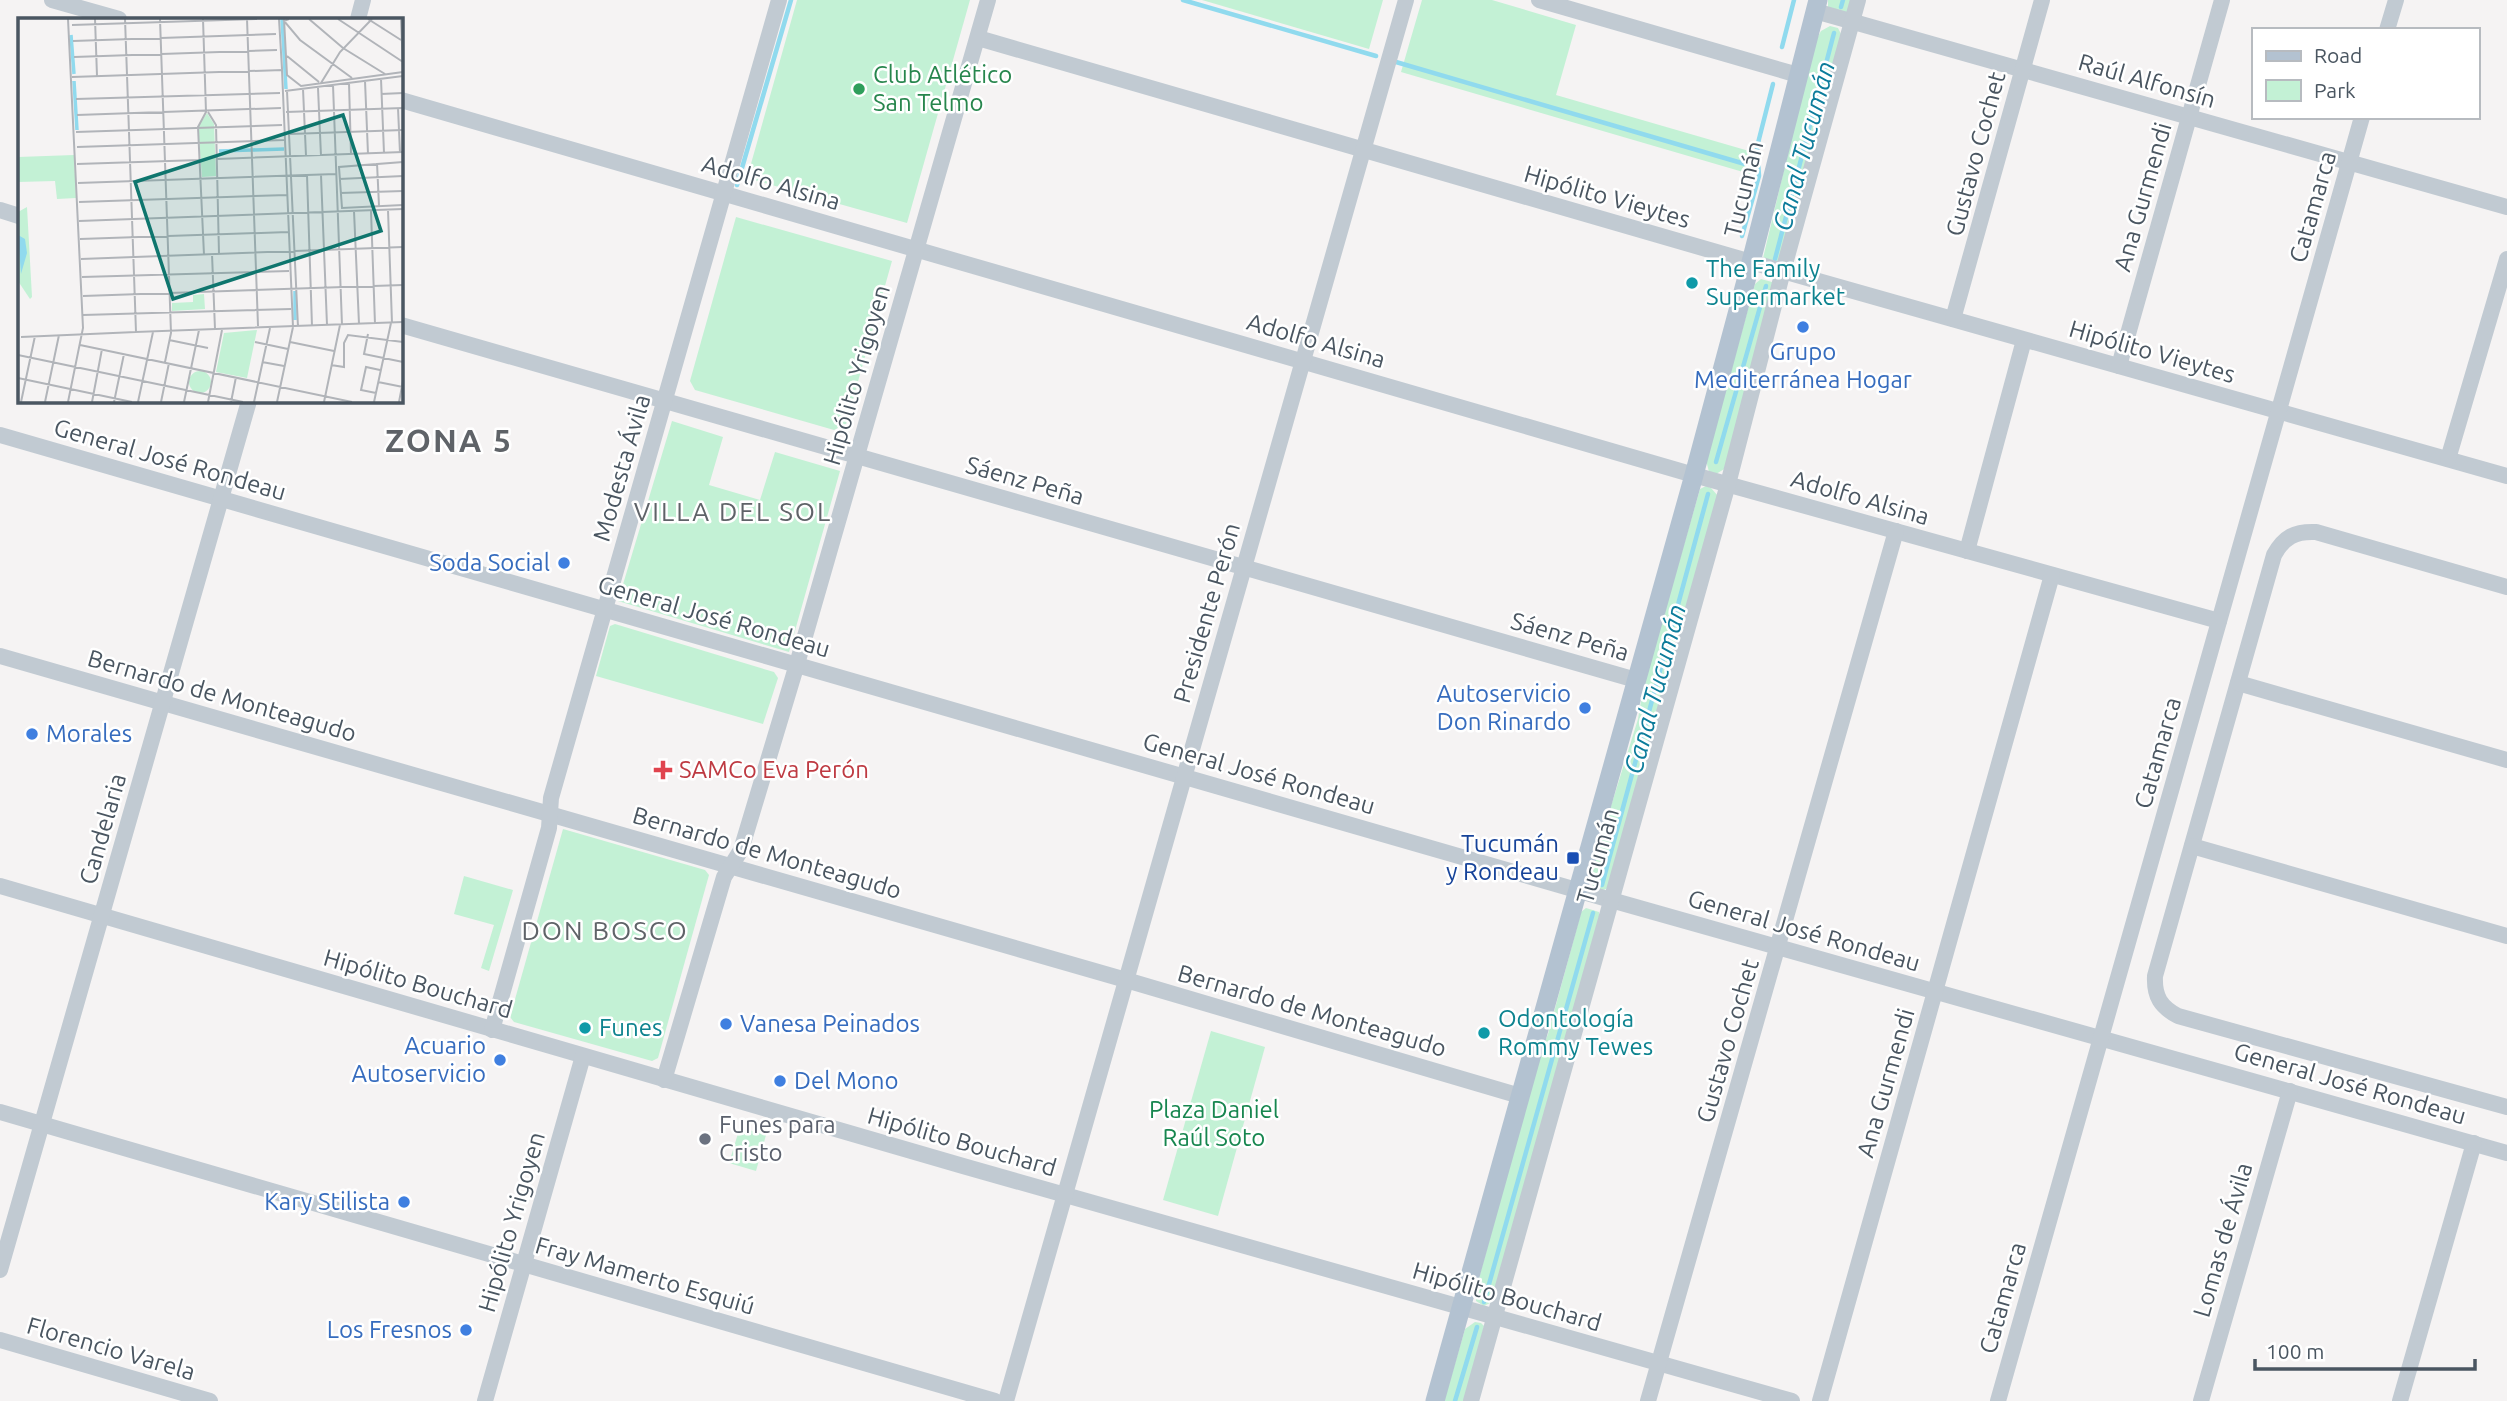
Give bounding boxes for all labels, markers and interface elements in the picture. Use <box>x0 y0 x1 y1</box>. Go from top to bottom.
inset map <box>18 18 402 402</box>
legend <box>2252 28 2479 119</box>
text: Road <box>2314 43 2362 67</box>
street label: Raúl Alfonsín <box>2075 48 2219 113</box>
water label: Canal Tucumán <box>1767 58 1840 234</box>
place label: Club Atlético San Telmo <box>873 61 1012 116</box>
street label: Gustavo Cochet <box>1941 68 2011 239</box>
text: Park <box>2314 78 2356 102</box>
marker: Club Atlético San Telmo <box>851 81 867 97</box>
street label: Ana Gurmendi <box>2108 119 2177 274</box>
street label: Tucumán <box>1719 138 1768 240</box>
street label: Catamarca <box>2284 148 2341 266</box>
street label: Adolfo Alsina <box>699 150 843 215</box>
street label: Hipólito Vieytes <box>1521 160 1693 233</box>
place label: The Family Supermarket <box>1706 255 1846 310</box>
marker: The Family Supermarket <box>1684 275 1700 291</box>
street label: Hipólito Yrigoyen <box>818 282 895 468</box>
street label: Adolfo Alsina <box>1244 308 1388 373</box>
street label: Hipólito Vieytes <box>2066 315 2238 388</box>
marker: Grupo Mediterránea Hogar <box>1795 319 1811 335</box>
place label: Grupo Mediterránea Hogar <box>1694 338 1912 393</box>
street label: Modesta Ávila <box>587 391 655 544</box>
street label: General José Rondeau <box>51 413 289 506</box>
district label: ZONA 5 <box>385 422 513 458</box>
street label: Sáenz Peña <box>963 451 1087 510</box>
street label: Adolfo Alsina <box>1788 465 1932 530</box>
district label: VILLA DEL SOL <box>634 497 832 526</box>
street label: Presidente Perón <box>1168 520 1245 706</box>
place label: Soda Social <box>429 549 550 576</box>
marker: Soda Social <box>556 555 572 571</box>
street label: General José Rondeau <box>595 570 833 663</box>
water label: Canal Tucumán <box>1618 601 1691 777</box>
street label: Sáenz Peña <box>1508 607 1632 666</box>
street label: Bernardo de Monteagudo <box>85 644 360 747</box>
place label: Autoservicio Don Rinardo <box>1436 680 1571 735</box>
street label: Catamarca <box>2129 694 2186 812</box>
marker: Autoservicio Don Rinardo <box>1577 700 1593 716</box>
place label: Morales <box>46 720 132 747</box>
marker: Morales <box>24 726 40 742</box>
street label: General José Rondeau <box>1140 727 1378 820</box>
place label: SAMCo Eva Perón <box>679 756 869 783</box>
marker: SAMCo Eva Perón <box>653 760 673 780</box>
street label: Candelaria <box>74 770 131 887</box>
street label: Bernardo de Monteagudo <box>630 801 905 904</box>
street label: Tucumán <box>1571 805 1624 907</box>
place label: Tucumán y Rondeau <box>1446 830 1559 885</box>
marker: Tucumán y Rondeau <box>1565 850 1581 866</box>
street label: General José Rondeau <box>1685 884 1923 977</box>
district label: DON BOSCO <box>521 916 689 945</box>
street label: Hipólito Bouchard <box>321 944 516 1023</box>
street label: Gustavo Cochet <box>1691 955 1764 1126</box>
street label: Bernardo de Monteagudo <box>1175 959 1450 1062</box>
place label: Odontología Rommy Tewes <box>1498 1005 1653 1060</box>
street label: Ana Gurmendi <box>1851 1005 1920 1160</box>
place label: Vanesa Peinados <box>740 1010 920 1037</box>
place label: Funes <box>599 1014 662 1041</box>
marker: Vanesa Peinados <box>718 1016 734 1032</box>
marker: Funes <box>577 1020 593 1036</box>
marker: Odontología Rommy Tewes <box>1476 1025 1492 1041</box>
place label: Acuario Autoservicio <box>351 1032 486 1087</box>
street label: General José Rondeau <box>2231 1037 2469 1130</box>
marker: Acuario Autoservicio <box>492 1052 508 1068</box>
place label: Del Mono <box>794 1067 899 1094</box>
marker: Del Mono <box>772 1073 788 1089</box>
park label: Plaza Daniel Raúl Soto <box>1149 1096 1279 1151</box>
street label: Hipólito Bouchard <box>865 1102 1060 1181</box>
place label: Funes para Cristo <box>719 1111 836 1166</box>
street label: Hipólito Yrigoyen <box>473 1129 550 1315</box>
marker: Funes para Cristo <box>697 1131 713 1147</box>
street label: Lomas de Ávila <box>2187 1159 2257 1320</box>
place label: Kary Stilista <box>264 1188 390 1215</box>
marker: Kary Stilista <box>396 1194 412 1210</box>
street label: Fray Mamerto Esquiú <box>532 1231 758 1320</box>
street label: Catamarca <box>1974 1239 2031 1357</box>
street label: Hipólito Bouchard <box>1410 1257 1605 1336</box>
street label: Florencio Varela <box>24 1312 198 1385</box>
place label: Los Fresnos <box>327 1316 452 1343</box>
marker: Los Fresnos <box>458 1322 474 1338</box>
scale bar <box>2255 1328 2476 1372</box>
text: 100 m <box>2266 1339 2324 1363</box>

